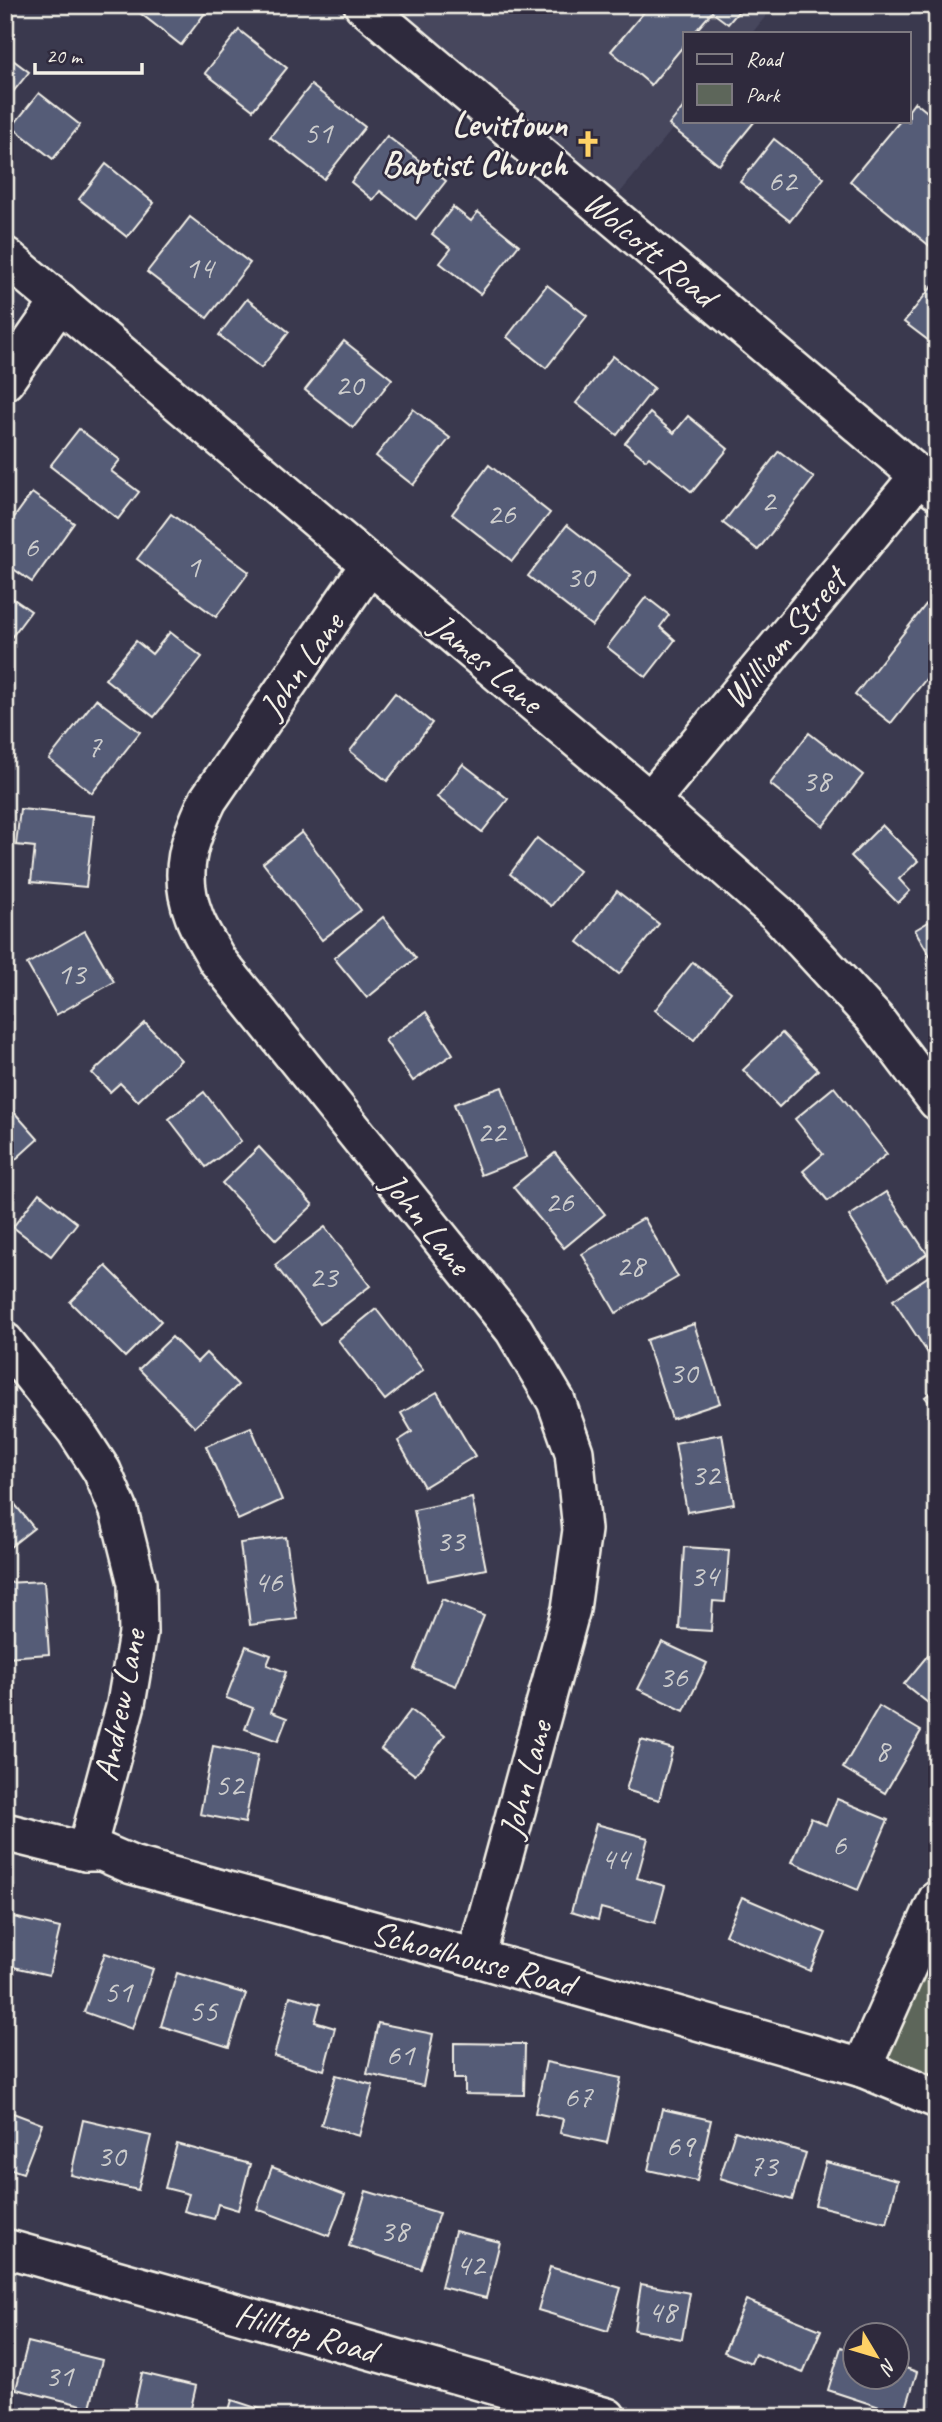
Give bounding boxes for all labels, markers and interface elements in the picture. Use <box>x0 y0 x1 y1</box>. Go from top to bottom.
scale bar <box>35 32 142 76</box>
legend <box>683 32 911 122</box>
text: 20 m <box>46 43 84 69</box>
text: Road <box>746 46 785 72</box>
text: Park <box>746 82 781 108</box>
place label: Levittown Baptist Church <box>382 102 569 187</box>
house number: 51 <box>304 112 334 153</box>
church icon: Levittown Baptist Church <box>573 129 603 159</box>
house number: 62 <box>768 160 799 201</box>
street label: Wolcott Road <box>574 180 729 320</box>
house number: 14 <box>185 247 217 288</box>
house number: 20 <box>335 364 366 405</box>
house number: 2 <box>761 480 778 521</box>
house number: 26 <box>487 493 517 534</box>
house number: 6 <box>24 526 40 567</box>
house number: 1 <box>186 546 202 587</box>
street label: William Street <box>713 555 859 718</box>
house number: 30 <box>566 556 597 597</box>
street label: John Lane <box>248 601 356 729</box>
street label: James Lane <box>420 602 554 725</box>
house number: 7 <box>87 726 103 767</box>
house number: 38 <box>802 760 833 801</box>
house number: 13 <box>57 953 88 994</box>
house number: 22 <box>477 1111 508 1152</box>
street label: John Lane <box>370 1161 483 1286</box>
house number: 26 <box>545 1181 575 1222</box>
house number: 28 <box>616 1245 647 1286</box>
house number: 23 <box>309 1256 340 1297</box>
house number: 30 <box>669 1352 700 1393</box>
house number: 32 <box>691 1454 722 1495</box>
house number: 33 <box>436 1520 467 1561</box>
house number: 34 <box>690 1555 722 1596</box>
house number: 46 <box>254 1561 284 1602</box>
street label: Andrew Lane <box>83 1623 157 1785</box>
house number: 36 <box>659 1656 689 1697</box>
street label: John Lane <box>488 1713 563 1844</box>
house number: 8 <box>875 1730 892 1771</box>
house number: 52 <box>215 1764 246 1805</box>
house number: 6 <box>832 1824 848 1865</box>
house number: 44 <box>601 1838 633 1879</box>
street label: Schoolhouse Road <box>366 1910 584 2009</box>
house number: 51 <box>104 1971 134 2012</box>
house number: 55 <box>189 1990 219 2031</box>
house number: 61 <box>386 2034 416 2075</box>
house number: 67 <box>564 2076 594 2117</box>
house number: 69 <box>666 2125 697 2166</box>
house number: 30 <box>97 2135 128 2176</box>
house number: 73 <box>749 2145 780 2186</box>
house number: 38 <box>380 2210 411 2251</box>
house number: 42 <box>456 2244 487 2285</box>
street label: Hilltop Road <box>230 2291 386 2375</box>
house number: 48 <box>648 2291 679 2332</box>
north arrow <box>841 2320 911 2390</box>
text: N <box>874 2354 902 2380</box>
house number: 31 <box>45 2355 75 2396</box>

